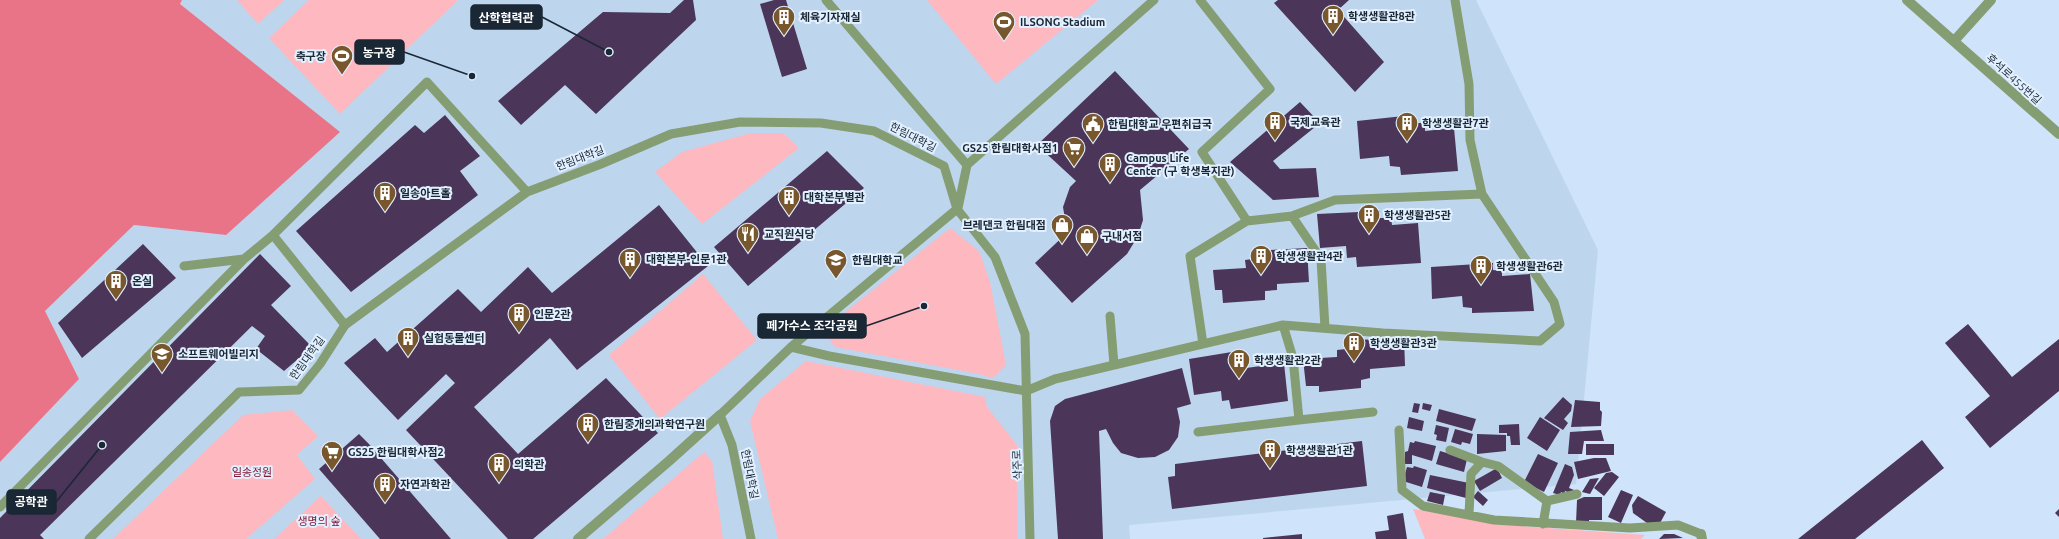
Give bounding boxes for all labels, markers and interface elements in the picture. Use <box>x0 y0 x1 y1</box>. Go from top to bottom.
building icon: 학생생활관8관 <box>1320 3 1346 36</box>
building icon: 체육기자재실 <box>771 4 797 37</box>
callout: 산학협력관 <box>471 5 542 29</box>
sports icon: ILSONG Stadium <box>991 9 1017 42</box>
place label: 학생생활관8관 <box>1348 10 1415 22</box>
text: 산학협력관 <box>478 11 534 24</box>
place label: 체육기자재실 <box>800 11 861 23</box>
place label: ILSONG Stadium <box>1020 16 1105 28</box>
callout: 농구장 <box>355 40 404 64</box>
sports icon: 축구장 <box>329 43 355 76</box>
text: 농구장 <box>362 46 396 59</box>
place label: 축구장 <box>296 50 326 62</box>
street label: 후석로455번길 <box>1984 51 2044 107</box>
building icon: 국제교육관 <box>1262 109 1288 142</box>
building icon: 학생생활관7관 <box>1394 110 1420 143</box>
public building icon: 한림대학교 우편취급국 <box>1080 111 1106 144</box>
place label: 국제교육관 <box>1290 116 1341 128</box>
place label: 학생생활관7관 <box>1422 117 1489 129</box>
place label: 한림대학교 우편취급국 <box>1108 118 1212 130</box>
street label: 한림대학길 <box>888 120 938 154</box>
supermarket icon: GS25 한림대학사점1 <box>1061 135 1087 168</box>
place label: GS25 한림대학사점1 <box>962 142 1058 154</box>
street label: 한림대학길 <box>554 143 606 173</box>
building icon: Campus Life Center (구 학생복지관) <box>1097 151 1123 184</box>
place label: Campus Life Center (구 학생복지관) <box>1126 152 1235 178</box>
building icon: 일송아트홀 <box>372 180 398 213</box>
building icon: 대학본부별관 <box>776 184 802 217</box>
place label: 일송아트홀 <box>400 187 451 199</box>
place label: 대학본부별관 <box>804 191 865 203</box>
building icon: 학생생활관5관 <box>1356 202 1382 235</box>
place label: 학생생활관5관 <box>1384 209 1451 221</box>
shop icon: 브레댄코 한림대점 <box>1049 212 1075 245</box>
place label: 브레댄코 한림대점 <box>962 219 1046 231</box>
restaurant icon: 교직원식당 <box>735 221 761 254</box>
shop icon: 구내서점 <box>1074 223 1100 256</box>
place label: 교직원식당 <box>764 228 815 240</box>
place label: 구내서점 <box>1102 230 1142 242</box>
building icon: 학생생활관4관 <box>1248 243 1274 276</box>
building icon: 대학본부-인문1관 <box>617 246 643 279</box>
school or university icon: 한림대학교 <box>823 247 849 280</box>
place label: 학생생활관4관 <box>1276 250 1343 262</box>
place label: 대학본부-인문1관 <box>646 253 727 265</box>
building icon: 학생생활관6관 <box>1468 253 1494 286</box>
place label: 한림대학교 <box>852 254 903 266</box>
place label: 학생생활관6관 <box>1496 260 1563 272</box>
building icon: 온실 <box>103 268 129 301</box>
place label: 온실 <box>132 275 152 287</box>
building icon: 인문2관 <box>506 301 532 334</box>
place label: 인문2관 <box>534 308 571 320</box>
callout: 페가수스 조각공원 <box>758 314 866 338</box>
text: 페가수스 조각공원 <box>766 319 858 332</box>
building icon: 실험동물센터 <box>395 325 421 358</box>
building icon: 학생생활관3관 <box>1341 330 1367 363</box>
place label: 실험동물센터 <box>424 332 485 344</box>
street label: 한림대학길 <box>287 334 327 382</box>
place label: 학생생활관3관 <box>1370 337 1437 349</box>
school or university icon: 소프트웨어빌리지 <box>149 341 175 374</box>
building icon: 학생생활관2관 <box>1226 347 1252 380</box>
place label: 소프트웨어빌리지 <box>178 348 259 360</box>
place label: 학생생활관2관 <box>1254 354 1321 366</box>
building icon: 한림중개의과학연구원 <box>575 411 601 444</box>
place label: 한림중개의과학연구원 <box>604 418 705 430</box>
building icon: 학생생활관1관 <box>1257 437 1283 470</box>
supermarket icon: GS25 한림대학사점2 <box>319 439 345 472</box>
place label: 학생생활관1관 <box>1286 444 1353 456</box>
place label: GS25 한림대학사점2 <box>348 446 444 458</box>
street label: 한림대학길 <box>739 448 761 500</box>
street label: 삭주로 <box>1010 450 1024 480</box>
building icon: 의학관 <box>486 451 512 484</box>
place label: 의학관 <box>514 458 544 470</box>
park label: 일송정원 <box>232 466 272 478</box>
building icon: 자연과학관 <box>372 471 398 504</box>
place label: 자연과학관 <box>400 478 451 490</box>
callout: 공학관 <box>7 490 56 514</box>
text: 공학관 <box>14 495 48 508</box>
park label: 생명의 숲 <box>298 515 341 527</box>

